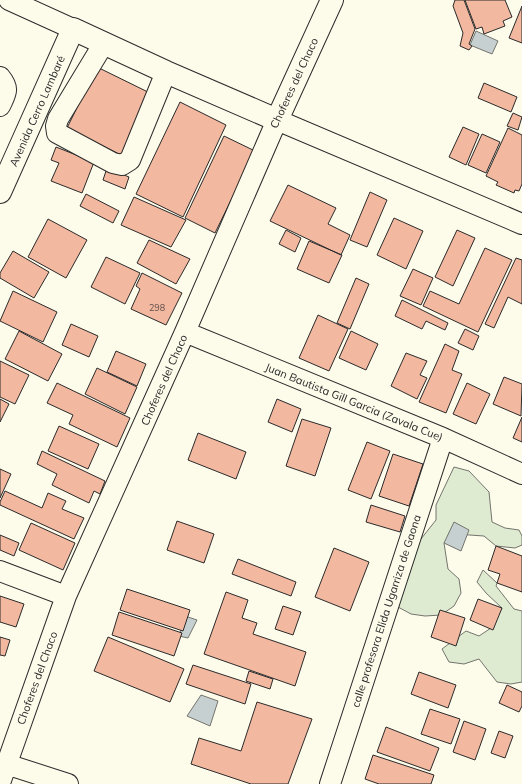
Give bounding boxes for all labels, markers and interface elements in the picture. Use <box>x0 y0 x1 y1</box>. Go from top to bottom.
street label: Choferes del Chaco <box>267 36 321 130</box>
street label: Avenida Cerro Lambaré <box>6 53 68 169</box>
house number: 298 <box>149 302 165 313</box>
street label: Choferes del Chaco <box>138 332 190 428</box>
street label: Juan Bautista Gill Garcia (Zavala Cue) <box>263 360 445 444</box>
street label: calle profesora Elida Ugarriza de Gaona <box>348 513 424 709</box>
street label: Choferes del Chaco <box>14 629 60 727</box>

